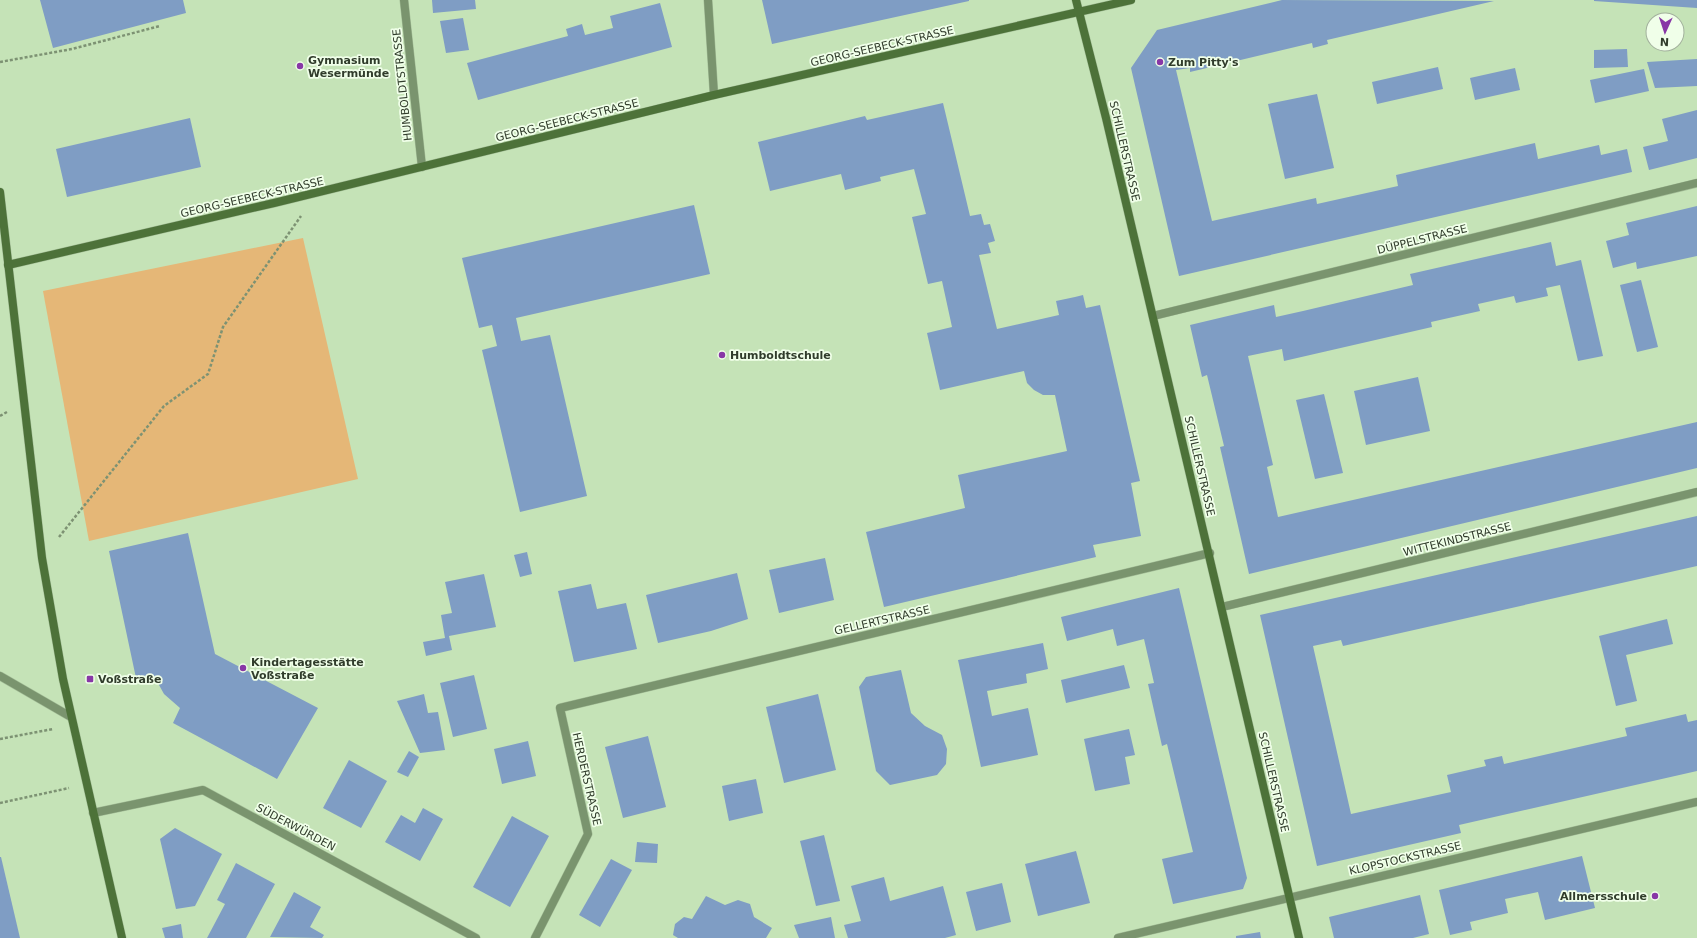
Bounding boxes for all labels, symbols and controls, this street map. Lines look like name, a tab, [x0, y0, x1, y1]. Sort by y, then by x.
north arrow	[1645, 12, 1685, 52]
street label: GEORG-SEEBECK-STRASSE	[809, 24, 955, 69]
street label: HUMBOLDTSTRASSE	[390, 28, 415, 142]
text: N	[1660, 35, 1669, 48]
place label: Gymnasium Wesermünde	[308, 54, 389, 80]
place label: Zum Pitty's	[1168, 56, 1239, 69]
marker: Zum Pitty's	[1155, 57, 1165, 67]
marker: Gymnasium Wesermünde	[295, 61, 305, 71]
street label: GEORG-SEEBECK-STRASSE	[494, 96, 640, 145]
street label: SCHILLERSTRASSE	[1107, 100, 1142, 202]
street label: GEORG-SEEBECK-STRASSE	[179, 175, 325, 220]
street label: DÜPPELSTRASSE	[1376, 222, 1468, 257]
place label: Humboldtschule	[730, 349, 831, 362]
marker: Humboldtschule	[717, 350, 727, 360]
street label: SCHILLERSTRASSE	[1182, 415, 1217, 517]
street label: WITTEKINDSTRASSE	[1402, 520, 1513, 559]
street label: GELLERTSTRASSE	[833, 603, 931, 638]
place label: Kindertagesstätte Voßstraße	[251, 656, 364, 682]
marker: Kindertagesstätte Voßstraße	[238, 663, 248, 673]
place label: Voßstraße	[98, 673, 161, 686]
marker: Voßstraße	[85, 674, 95, 684]
street label: HERDERSTRASSE	[569, 731, 604, 827]
street label: SCHILLERSTRASSE	[1256, 731, 1291, 833]
street label: SÜDERWÜRDEN	[254, 801, 338, 854]
street label: KLOPSTOCKSTRASSE	[1348, 839, 1463, 878]
place label: Allmersschule	[1560, 890, 1647, 903]
marker: Allmersschule	[1650, 891, 1660, 901]

